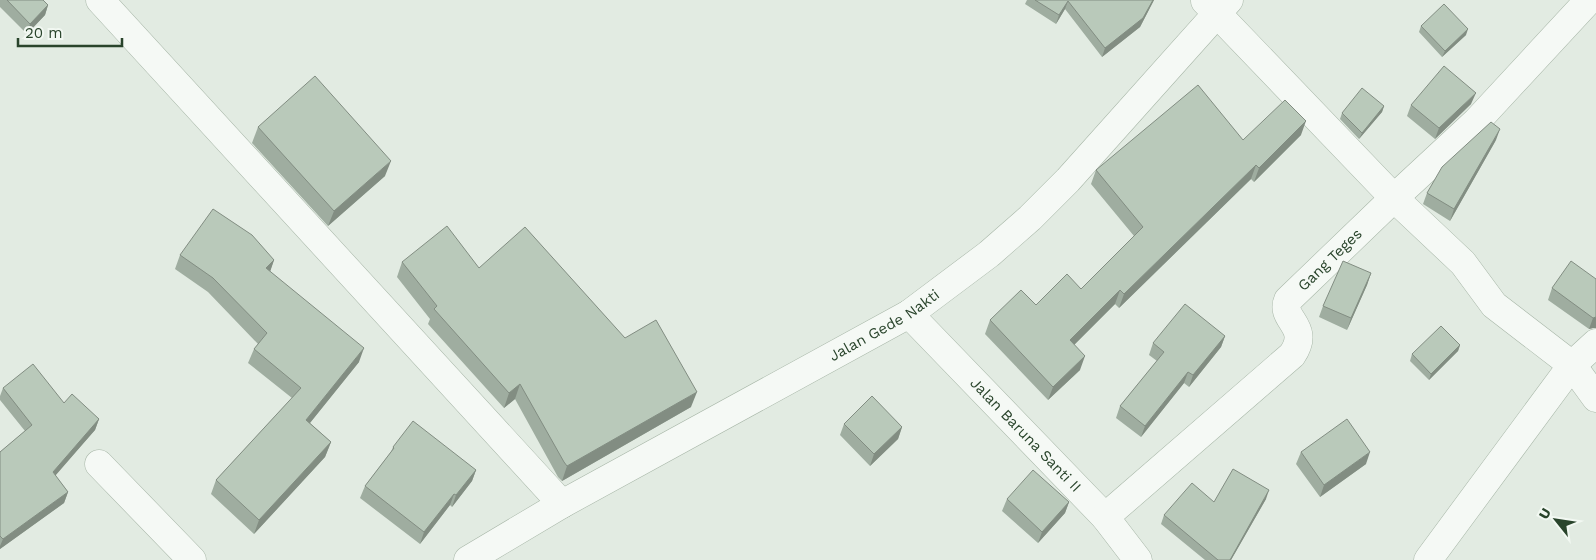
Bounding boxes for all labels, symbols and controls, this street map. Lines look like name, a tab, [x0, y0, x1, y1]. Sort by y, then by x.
scale bar	[18, 15, 121, 47]
text: 20 m	[25, 24, 63, 42]
street label: Gang Teges	[1294, 225, 1366, 295]
street label: Jalan Gede Nakti	[826, 285, 943, 365]
street label: Jalan Baruna Santi II	[966, 374, 1085, 496]
north arrow	[1531, 495, 1581, 545]
text: U	[1535, 505, 1554, 522]

